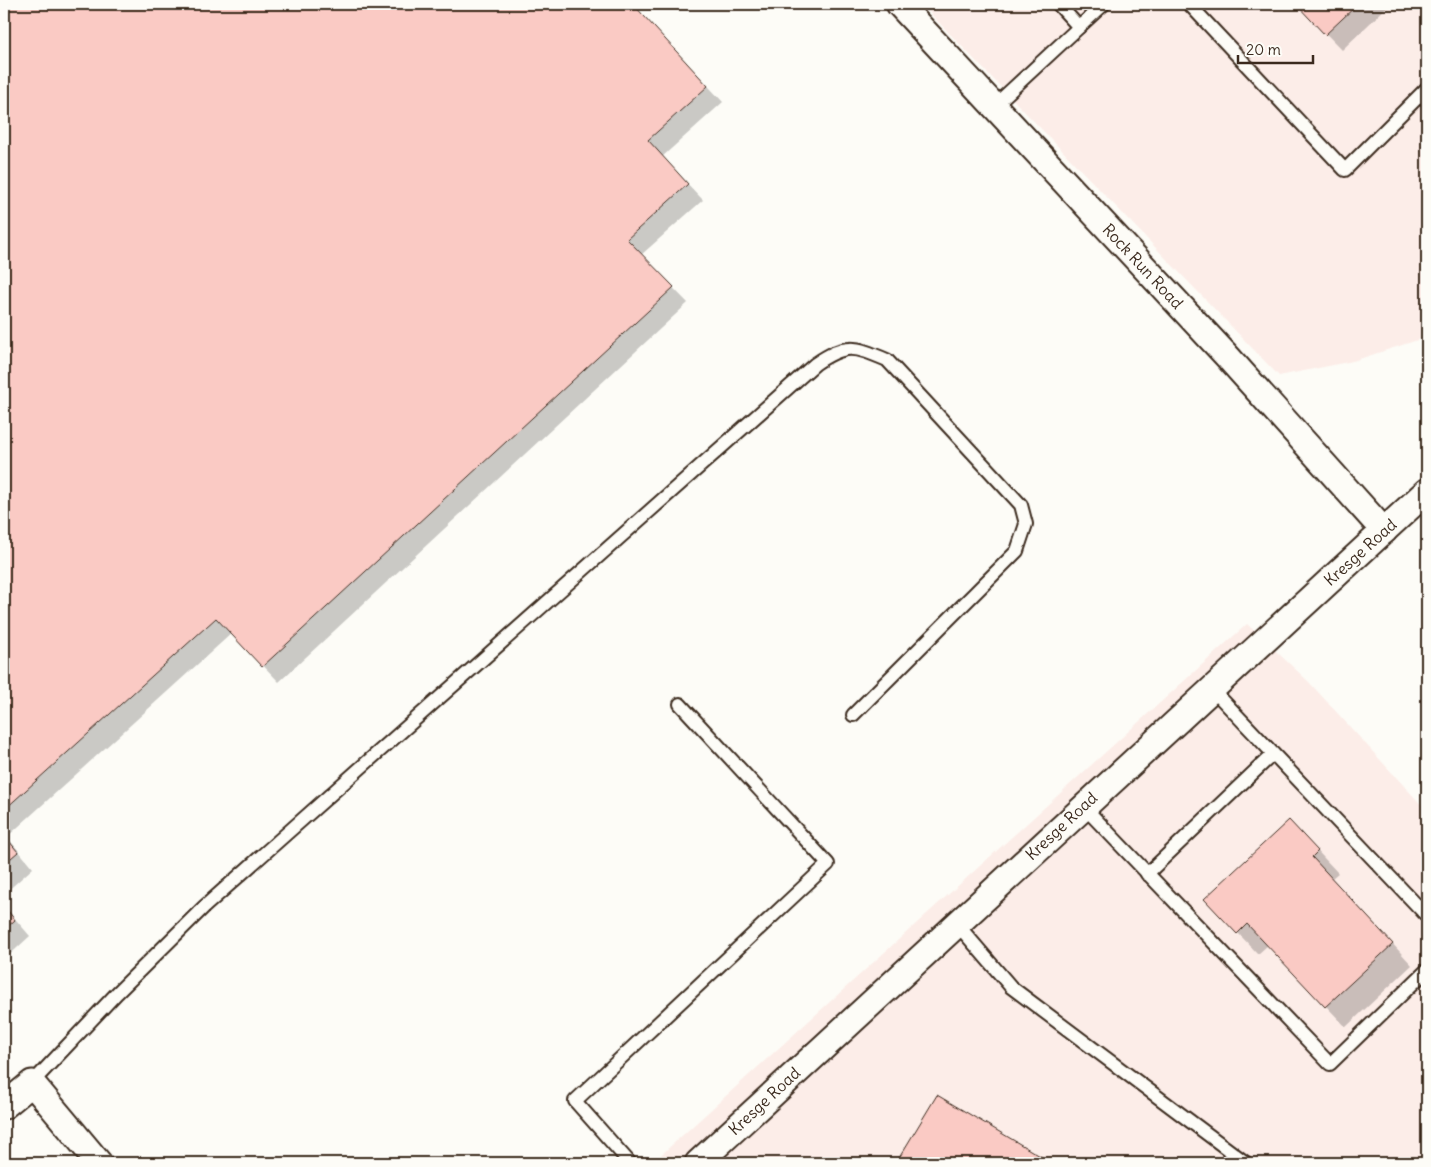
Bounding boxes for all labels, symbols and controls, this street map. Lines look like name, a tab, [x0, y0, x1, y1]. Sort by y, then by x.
scale bar	[1238, 32, 1314, 64]
text: 20 m	[1246, 40, 1281, 59]
street label: Rock Run Road	[1098, 219, 1188, 313]
street label: Kresge Road	[1320, 514, 1400, 590]
street label: Kresge Road	[1021, 788, 1101, 864]
street label: Kresge Road	[724, 1063, 804, 1139]

